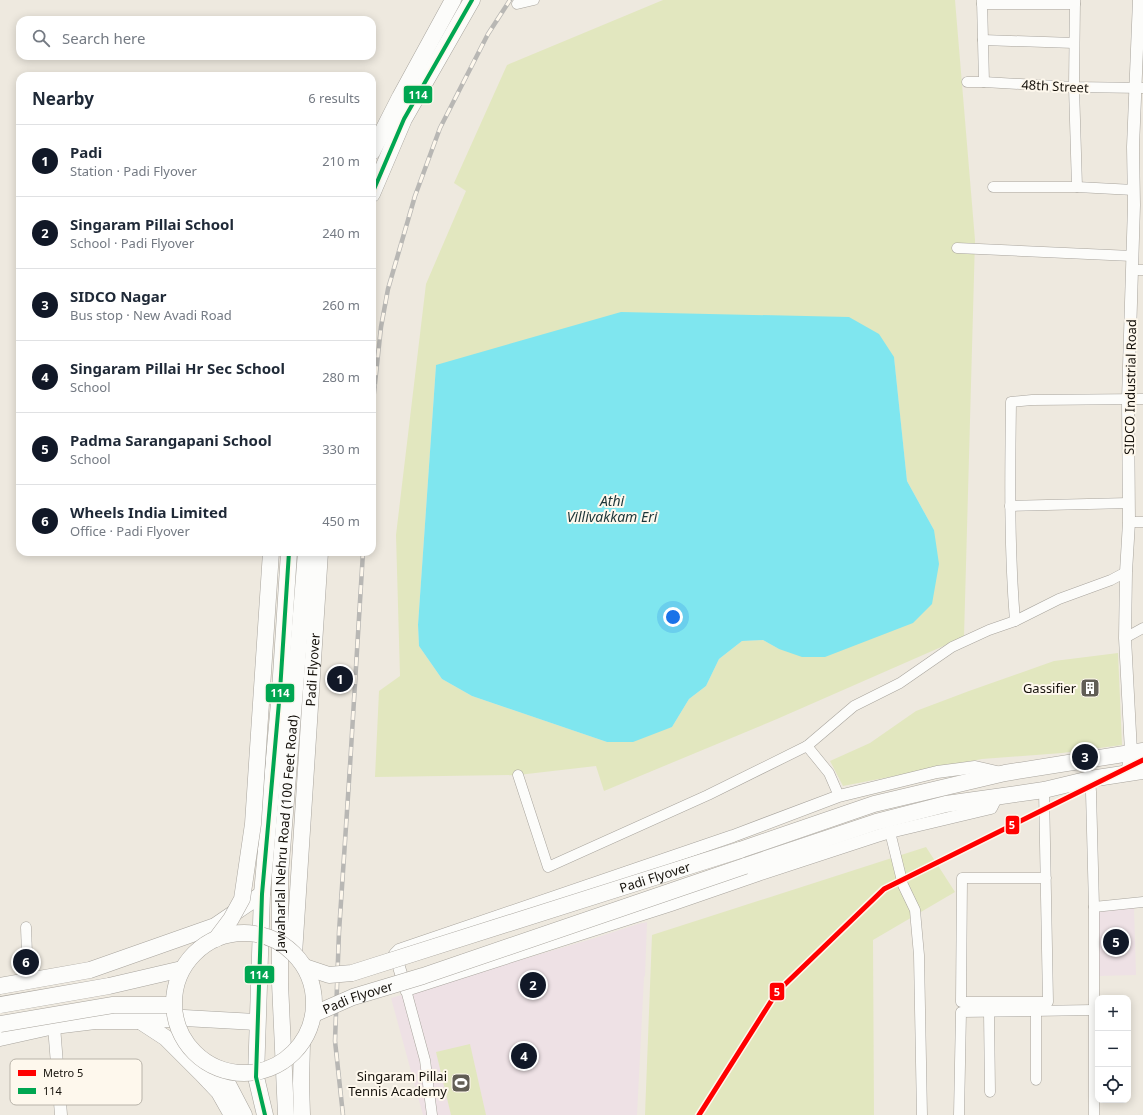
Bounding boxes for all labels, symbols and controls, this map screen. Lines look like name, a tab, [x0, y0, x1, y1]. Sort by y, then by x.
search box	[16, 16, 376, 60]
icon: search	[30, 27, 52, 49]
text: Search here	[62, 28, 145, 48]
street label: 48th Street	[1021, 75, 1089, 97]
line badge: 114	[403, 85, 433, 104]
text: Nearby	[32, 87, 94, 110]
text: 114	[409, 87, 428, 102]
text: 6 results	[308, 89, 360, 107]
text: Padi	[70, 142, 102, 162]
text: 1	[41, 152, 49, 170]
text: 210 m	[322, 152, 360, 170]
text: Station · Padi Flyover	[70, 162, 197, 180]
text: Singaram Pillai School	[70, 214, 234, 234]
text: 2	[41, 224, 49, 242]
text: 240 m	[322, 224, 360, 242]
text: School · Padi Flyover	[70, 234, 194, 252]
text: SIDCO Nagar	[70, 286, 167, 306]
text: 3	[41, 296, 49, 314]
text: 260 m	[322, 296, 360, 314]
text: Bus stop · New Avadi Road	[70, 306, 232, 324]
street label: SIDCO Industrial Road	[1120, 319, 1140, 455]
text: Singaram Pillai Hr Sec School	[70, 358, 285, 378]
text: 4	[41, 368, 49, 386]
text: 280 m	[322, 368, 360, 386]
text: School	[70, 378, 111, 396]
text: Padma Sarangapani School	[70, 430, 272, 450]
text: 5	[41, 440, 49, 458]
text: 330 m	[322, 440, 360, 458]
text: School	[70, 450, 111, 468]
water label: Athi Villivakkam Eri	[567, 491, 658, 526]
text: Wheels India Limited	[70, 502, 227, 522]
text: 6	[41, 512, 49, 530]
text: 450 m	[322, 512, 360, 530]
text: Office · Padi Flyover	[70, 522, 190, 540]
your location	[663, 607, 683, 627]
street label: Padi Flyover	[301, 632, 324, 707]
pin: 1	[327, 664, 353, 694]
building icon: Gassifier	[1079, 677, 1101, 699]
place label: Gassifier	[1023, 679, 1077, 697]
line badge: 114	[265, 683, 295, 703]
text: 114	[271, 685, 290, 700]
street label: Jawaharlal Nehru Road (100 Feet Road)	[271, 714, 302, 954]
pin: 3	[1072, 742, 1098, 772]
line badge: 5	[1005, 815, 1020, 835]
text: 5	[1009, 817, 1015, 832]
street label: Padi Flyover	[617, 857, 693, 897]
pin: 5	[1103, 927, 1129, 957]
pin: 6	[13, 947, 39, 977]
line badge: 114	[244, 965, 275, 984]
text: 114	[250, 967, 269, 982]
pin: 2	[520, 970, 546, 1000]
street label: Padi Flyover	[320, 976, 396, 1018]
line badge: 5	[769, 982, 785, 1001]
text: 5	[774, 984, 780, 999]
map controls	[1095, 995, 1131, 1103]
button: +	[1095, 995, 1131, 1031]
button: −	[1095, 1031, 1131, 1067]
pin: 4	[511, 1041, 537, 1071]
legend	[10, 1059, 142, 1105]
text: Metro 5	[43, 1065, 83, 1080]
place label: Singaram Pillai Tennis Academy	[348, 1067, 447, 1100]
button: locate	[1095, 1067, 1131, 1103]
sports icon: Singaram Pillai Tennis Academy	[450, 1072, 472, 1094]
text: 114	[43, 1083, 63, 1098]

